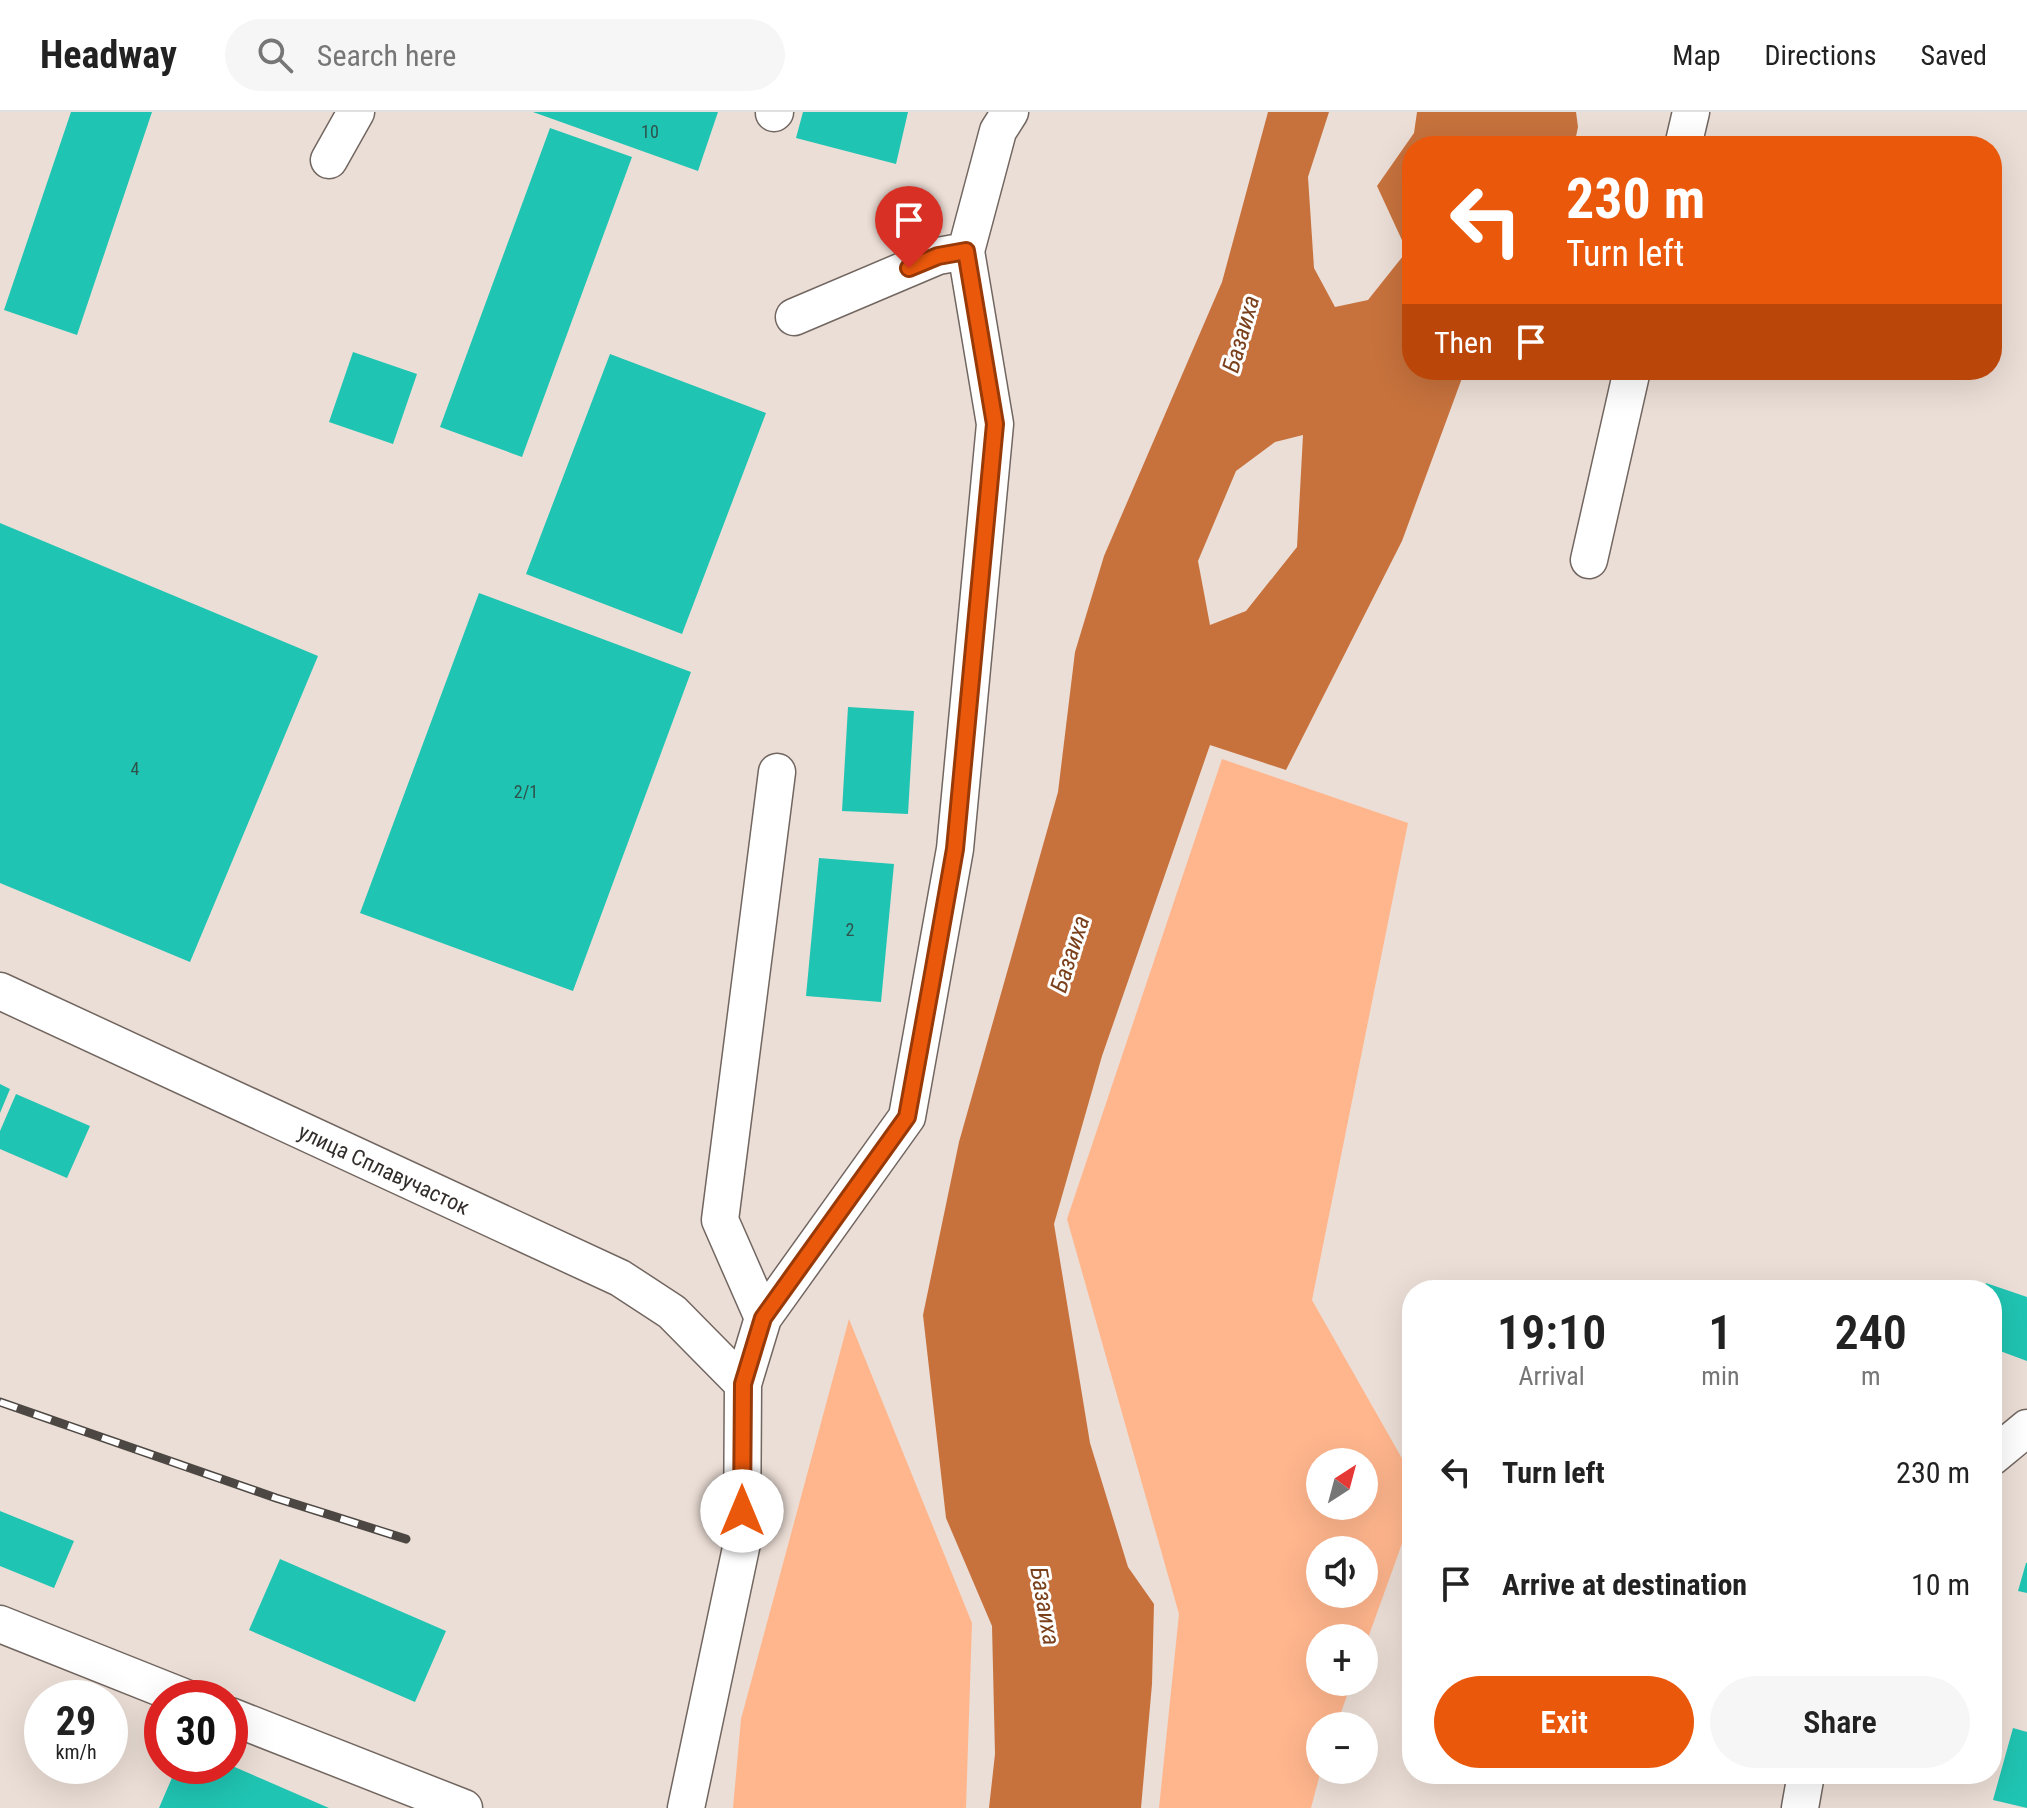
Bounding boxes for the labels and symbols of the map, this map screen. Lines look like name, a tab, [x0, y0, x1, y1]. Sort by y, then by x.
house number: 10	[641, 121, 659, 142]
pin	[875, 186, 943, 268]
water label: Базаиха	[1217, 292, 1265, 376]
house number: 4	[131, 758, 140, 779]
house number: 2/1	[514, 781, 538, 802]
water label: Базаиха	[1044, 912, 1096, 996]
house number: 2	[846, 919, 855, 940]
street label: улица Сплавучасток	[294, 1119, 474, 1220]
north arrow	[1306, 1448, 1378, 1520]
position arrow	[700, 1469, 784, 1553]
water label: Базаиха	[1024, 1565, 1066, 1647]
speed limit sign: 30	[144, 1680, 248, 1784]

